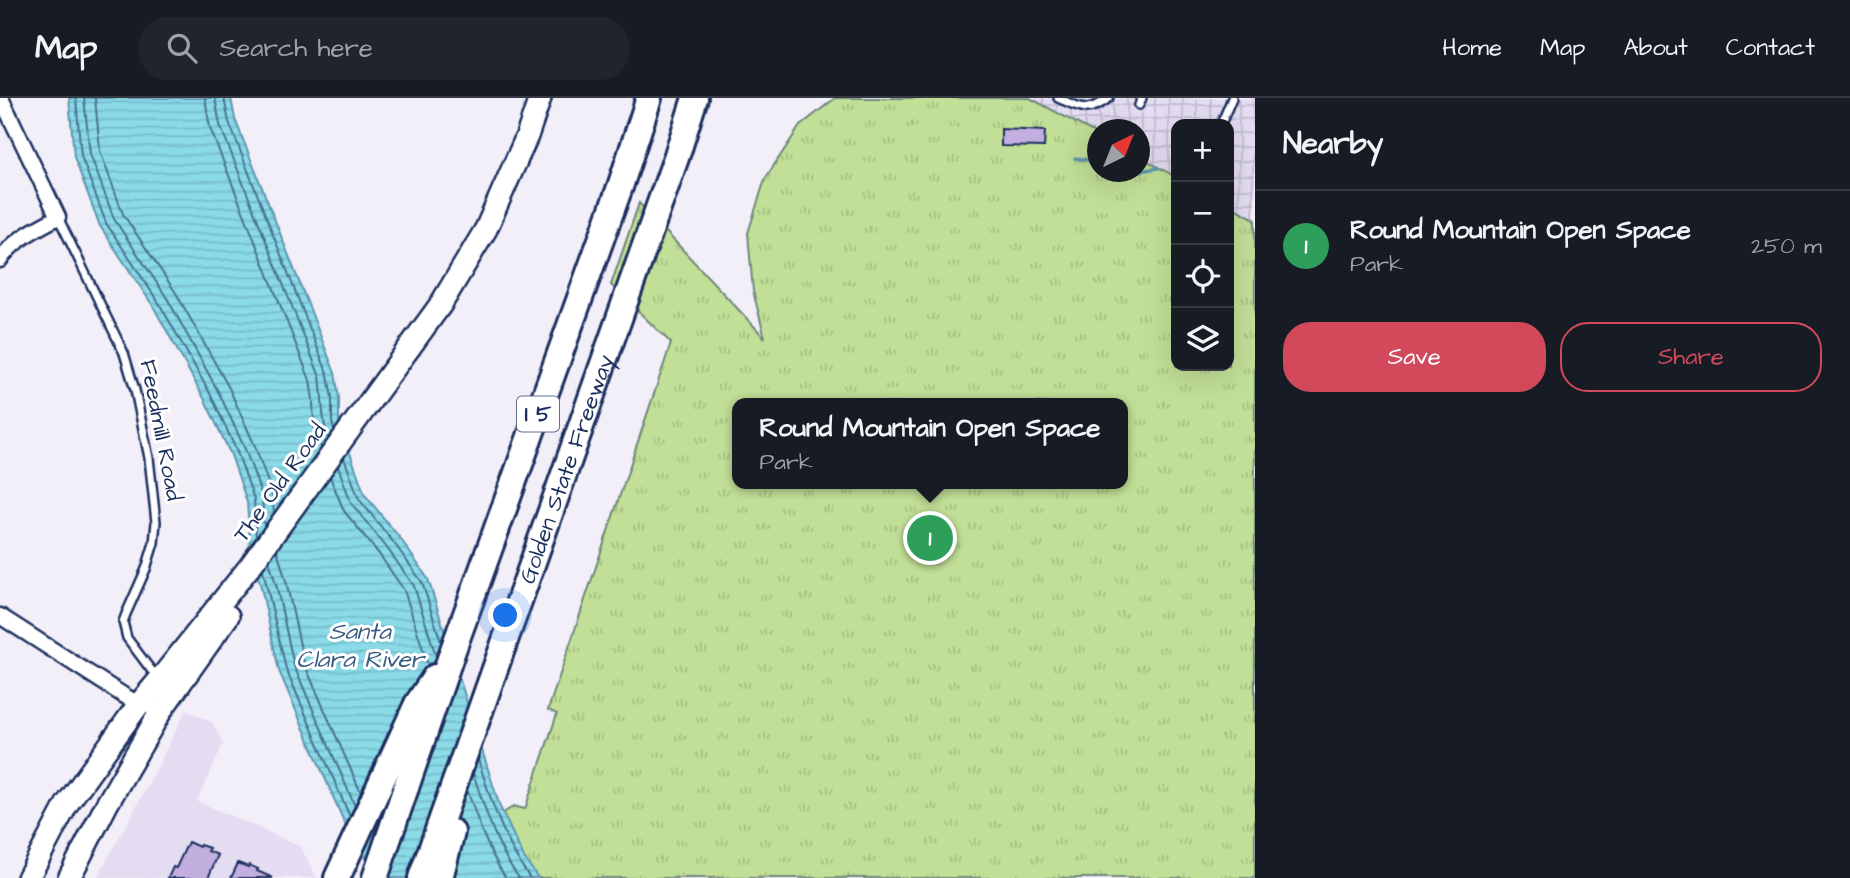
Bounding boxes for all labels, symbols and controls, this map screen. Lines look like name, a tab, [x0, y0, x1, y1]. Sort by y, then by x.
search box	[139, 17, 629, 80]
text: Map	[35, 25, 97, 71]
icon: search	[163, 29, 201, 67]
text: Search here	[219, 30, 373, 66]
text: Home	[1442, 31, 1502, 65]
text: Map	[1540, 31, 1585, 65]
text: About	[1623, 31, 1688, 65]
text: Contact	[1726, 31, 1815, 65]
north arrow	[1087, 119, 1150, 182]
map controls	[1171, 119, 1234, 371]
button: +	[1171, 119, 1234, 182]
text: Nearby	[1283, 123, 1383, 165]
button: −	[1171, 182, 1234, 245]
text: Round Mountain Open Space	[1350, 212, 1691, 248]
text: 1	[1305, 230, 1307, 262]
text: 250 m	[1751, 230, 1822, 262]
button: locate	[1171, 245, 1234, 308]
text: Park	[1350, 248, 1403, 280]
button: layers	[1171, 308, 1234, 371]
button: Save	[1283, 322, 1546, 392]
button: Share	[1560, 322, 1822, 392]
street label: Golden State Freeway	[512, 350, 623, 588]
street label: Feedmill Road	[132, 357, 190, 504]
road number: I 5	[517, 396, 559, 432]
popup	[732, 398, 1128, 489]
text: Round Mountain Open Space	[760, 410, 1100, 446]
street label: The Old Road	[226, 416, 334, 549]
text: Park	[760, 446, 813, 478]
pin: 1	[907, 512, 953, 564]
your location	[488, 598, 522, 632]
water label: Santa Clara River	[296, 615, 426, 677]

